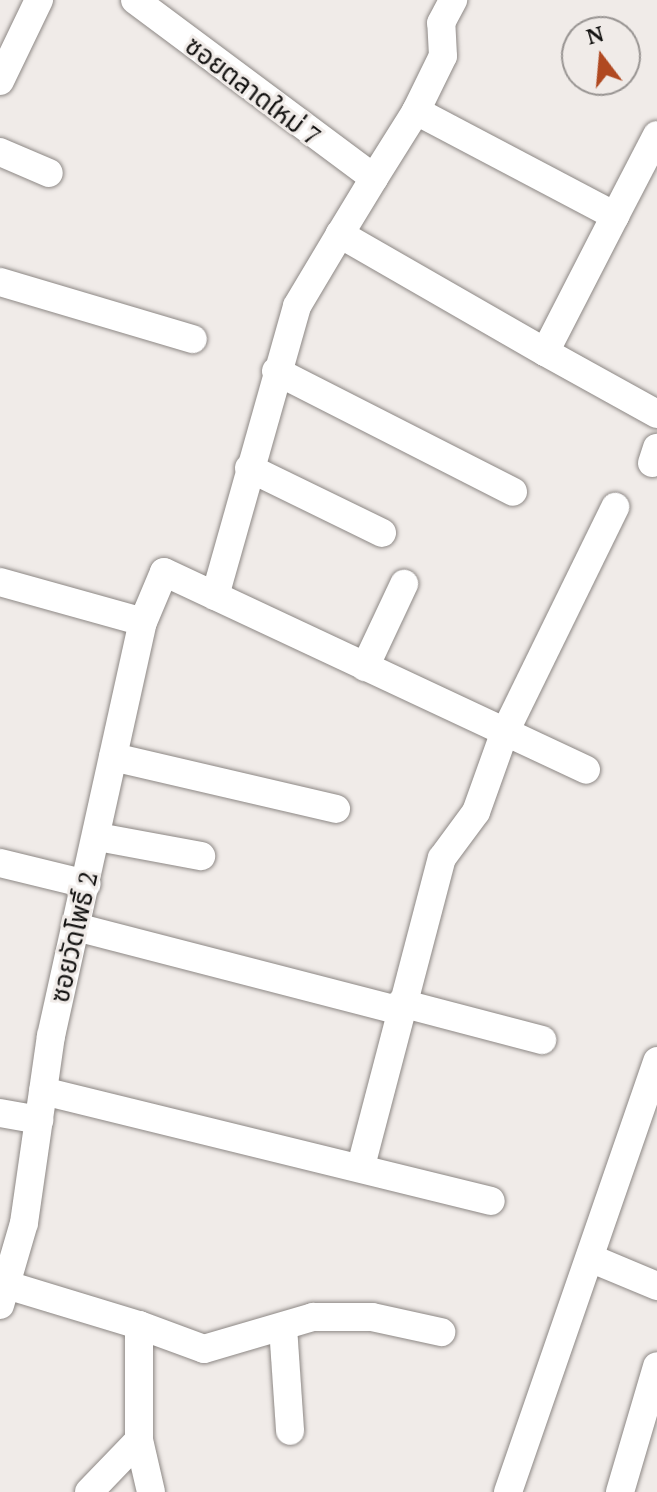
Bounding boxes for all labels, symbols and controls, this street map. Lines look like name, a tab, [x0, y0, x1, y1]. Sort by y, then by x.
north arrow	[561, 16, 641, 96]
text: N	[583, 18, 607, 51]
street label: ซอยตลาดใหม่ 7	[179, 30, 327, 152]
street label: ซอยวัดโพธิ์ 2	[44, 868, 104, 1006]

